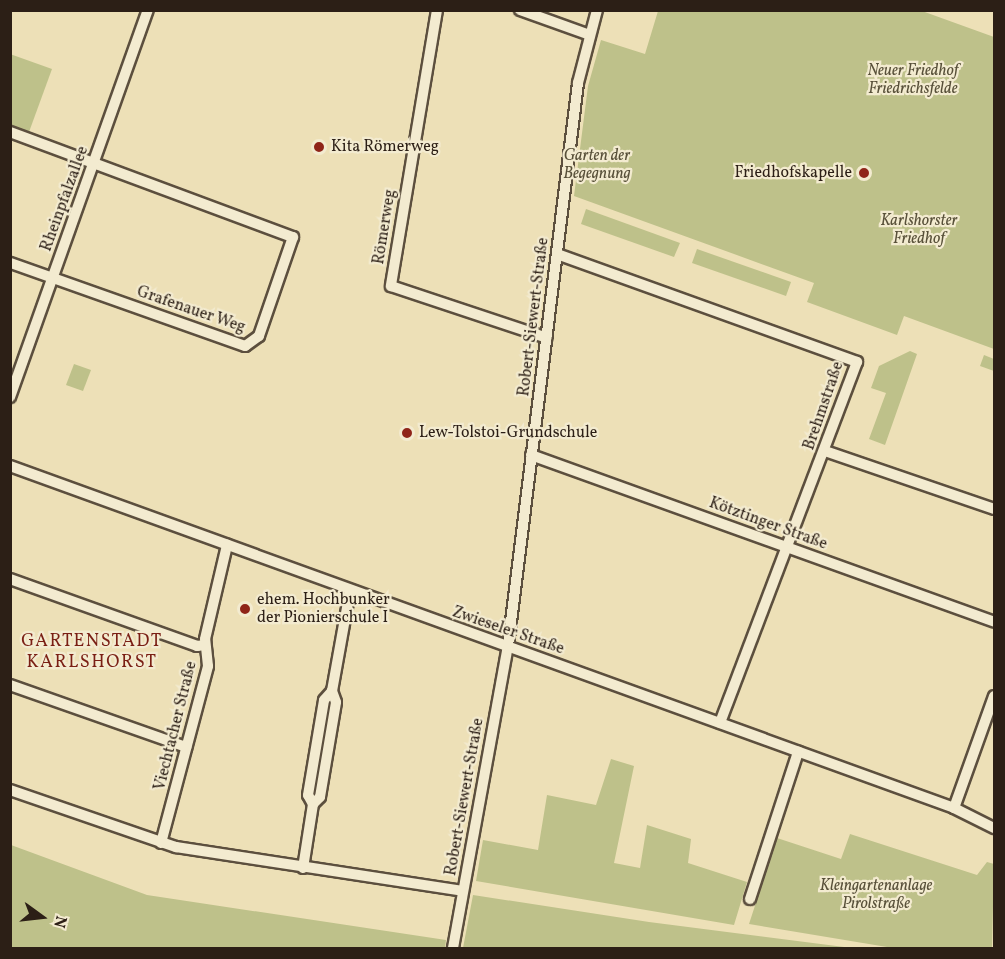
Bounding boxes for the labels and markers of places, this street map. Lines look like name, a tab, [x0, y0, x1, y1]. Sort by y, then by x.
place label: Kita Römerweg	[331, 137, 439, 157]
marker: Kita Römerweg	[312, 140, 326, 154]
place label: Friedhofskapelle	[734, 163, 852, 183]
marker: Friedhofskapelle	[857, 166, 871, 180]
place label: Lew-Tolstoi-Grundschule	[419, 423, 597, 443]
marker: Lew-Tolstoi-Grundschule	[400, 426, 414, 440]
place label: ehem. Hochbunker der Pionierschule I	[257, 590, 390, 628]
marker: ehem. Hochbunker der Pionierschule I	[238, 602, 252, 616]

